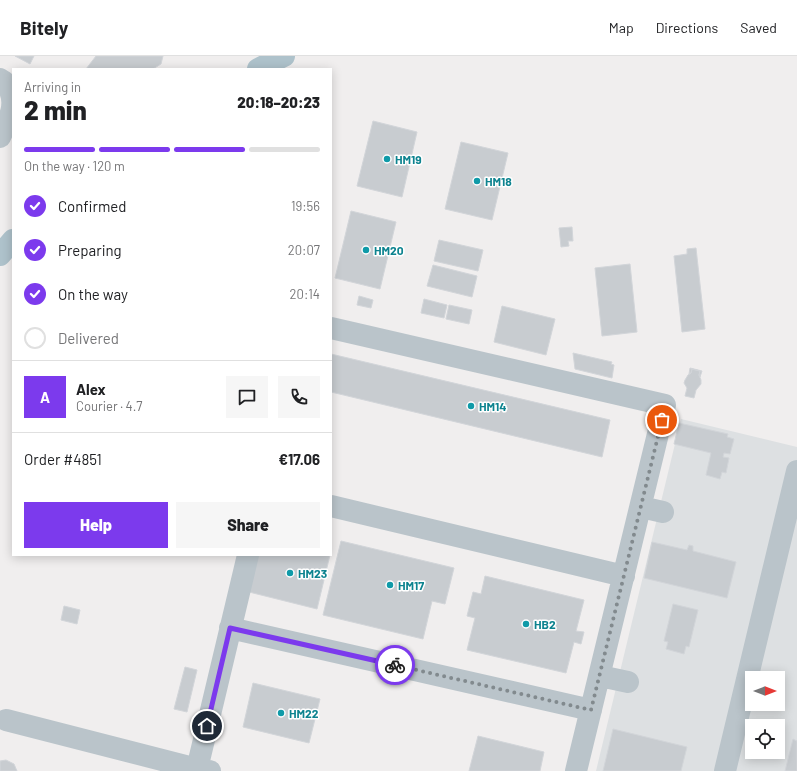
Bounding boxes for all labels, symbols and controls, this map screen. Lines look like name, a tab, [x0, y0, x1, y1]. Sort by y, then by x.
text: Bitely	[20, 16, 68, 39]
text: Map	[609, 19, 634, 36]
text: Directions	[656, 19, 718, 36]
text: Saved	[740, 19, 777, 36]
text: Arriving in	[24, 79, 81, 95]
text: 20:18–20:23	[237, 93, 320, 111]
text: 2 min	[24, 94, 87, 125]
place label: HM19	[395, 152, 422, 166]
marker: HM19	[382, 154, 392, 164]
text: On the way · 120 m	[24, 158, 125, 174]
place label: HM18	[485, 174, 512, 188]
marker: HM18	[472, 176, 482, 186]
icon: check	[24, 195, 46, 217]
text: Confirmed	[58, 197, 126, 215]
text: 19:56	[291, 198, 320, 214]
icon: check	[24, 239, 46, 261]
text: Preparing	[58, 241, 122, 259]
text: 20:07	[288, 242, 320, 258]
place label: HM20	[374, 243, 404, 257]
marker: HM20	[361, 245, 371, 255]
icon: check	[24, 283, 46, 305]
text: On the way	[58, 285, 128, 303]
text: 20:14	[290, 286, 320, 302]
text: Delivered	[58, 329, 119, 347]
button: chat	[226, 376, 268, 418]
button: phone	[278, 376, 320, 418]
text: Alex	[76, 380, 106, 398]
text: A	[40, 388, 50, 406]
text: Courier · 4.7	[76, 398, 143, 414]
place label: HM14	[479, 399, 507, 413]
marker: HM14	[466, 401, 476, 411]
pin	[645, 403, 679, 437]
icon: bag	[651, 409, 673, 431]
text: Order #4851	[24, 450, 102, 468]
text: €17.06	[278, 450, 320, 468]
button: Help	[24, 502, 168, 548]
button: Share	[176, 502, 320, 548]
place label: HM23	[298, 566, 327, 580]
marker: HM23	[285, 568, 295, 578]
place label: HM17	[398, 578, 424, 592]
marker: HM17	[385, 580, 395, 590]
place label: HB2	[534, 617, 556, 631]
marker: HB2	[521, 619, 531, 629]
courier	[375, 645, 415, 685]
icon: bike	[384, 654, 406, 676]
north arrow	[745, 671, 785, 711]
map controls	[745, 671, 785, 759]
place label: HM22	[289, 706, 319, 720]
marker: HM22	[276, 708, 286, 718]
pin	[190, 709, 224, 743]
icon: home	[196, 715, 218, 737]
button: locate	[745, 719, 785, 759]

